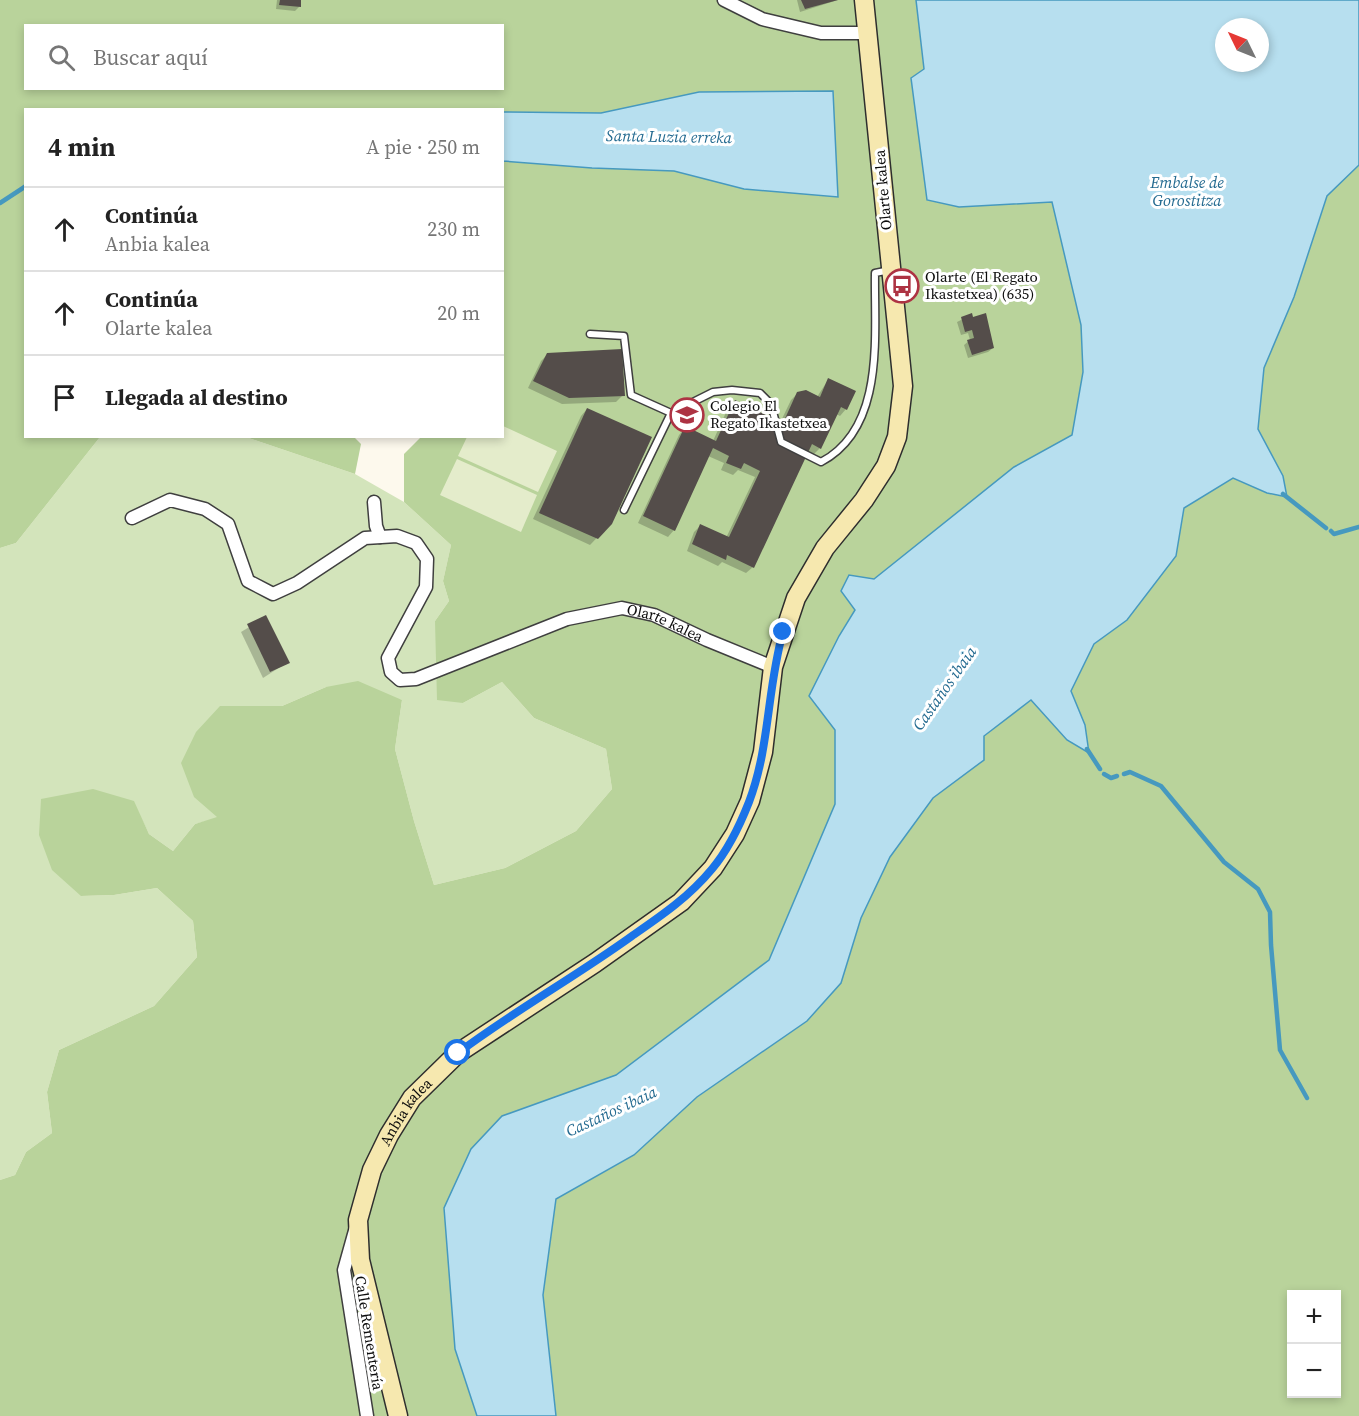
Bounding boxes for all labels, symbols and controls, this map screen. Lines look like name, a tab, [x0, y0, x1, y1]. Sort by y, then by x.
north arrow	[1215, 18, 1269, 72]
search box	[24, 24, 504, 90]
icon: search	[45, 41, 78, 74]
text: Buscar aquí	[93, 42, 208, 72]
water label: Santa Luzia erreka	[606, 124, 733, 148]
text: 4 min	[48, 129, 115, 165]
text: A pie · 250 m	[366, 133, 480, 161]
street label: Olarte kalea	[868, 149, 896, 231]
water label: Embalse de Gorostitza	[1149, 171, 1224, 211]
text: Continúa	[105, 200, 198, 230]
icon: ahead	[48, 213, 81, 246]
text: 230 m	[427, 215, 480, 243]
text: Anbia kalea	[105, 230, 210, 258]
place label: Olarte (El Regato Ikastetxea) (635)	[925, 266, 1038, 304]
bus stop icon: Olarte (El Regato Ikastetxea) (635)	[884, 268, 920, 304]
text: Continúa	[105, 284, 198, 314]
icon: ahead	[48, 297, 81, 330]
text: 20 m	[437, 299, 480, 327]
text: Olarte kalea	[105, 314, 212, 342]
icon: arrive	[48, 381, 81, 414]
text: Llegada al destino	[105, 382, 288, 412]
place label: Colegio El Regato Ikastetxea	[710, 395, 827, 433]
school or university icon: Colegio El Regato Ikastetxea	[669, 397, 705, 433]
street label: Olarte kalea	[625, 598, 707, 647]
route end	[769, 618, 795, 644]
water label: Castaños ibaia	[907, 641, 981, 734]
route start	[444, 1039, 470, 1065]
street label: Anbia kalea	[374, 1073, 437, 1149]
water label: Castaños ibaia	[562, 1080, 661, 1142]
street label: Calle Rementería	[350, 1274, 389, 1392]
map controls	[1287, 1290, 1341, 1398]
button: +	[1287, 1290, 1341, 1344]
button: −	[1287, 1344, 1341, 1398]

